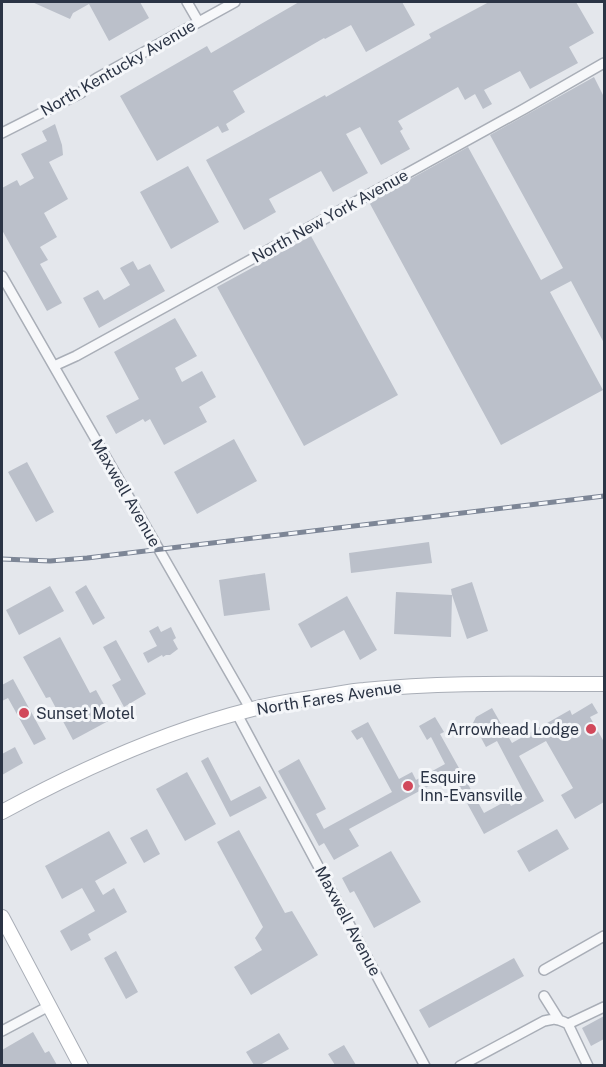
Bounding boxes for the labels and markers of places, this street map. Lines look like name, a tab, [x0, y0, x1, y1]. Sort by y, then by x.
place label: Sunset Motel	[36, 704, 135, 723]
marker: Sunset Motel	[17, 706, 31, 720]
place label: Arrowhead Lodge	[447, 720, 579, 739]
marker: Arrowhead Lodge	[584, 722, 598, 736]
place label: Esquire Inn-Evansville	[420, 768, 523, 805]
marker: Esquire Inn-Evansville	[401, 779, 415, 793]

